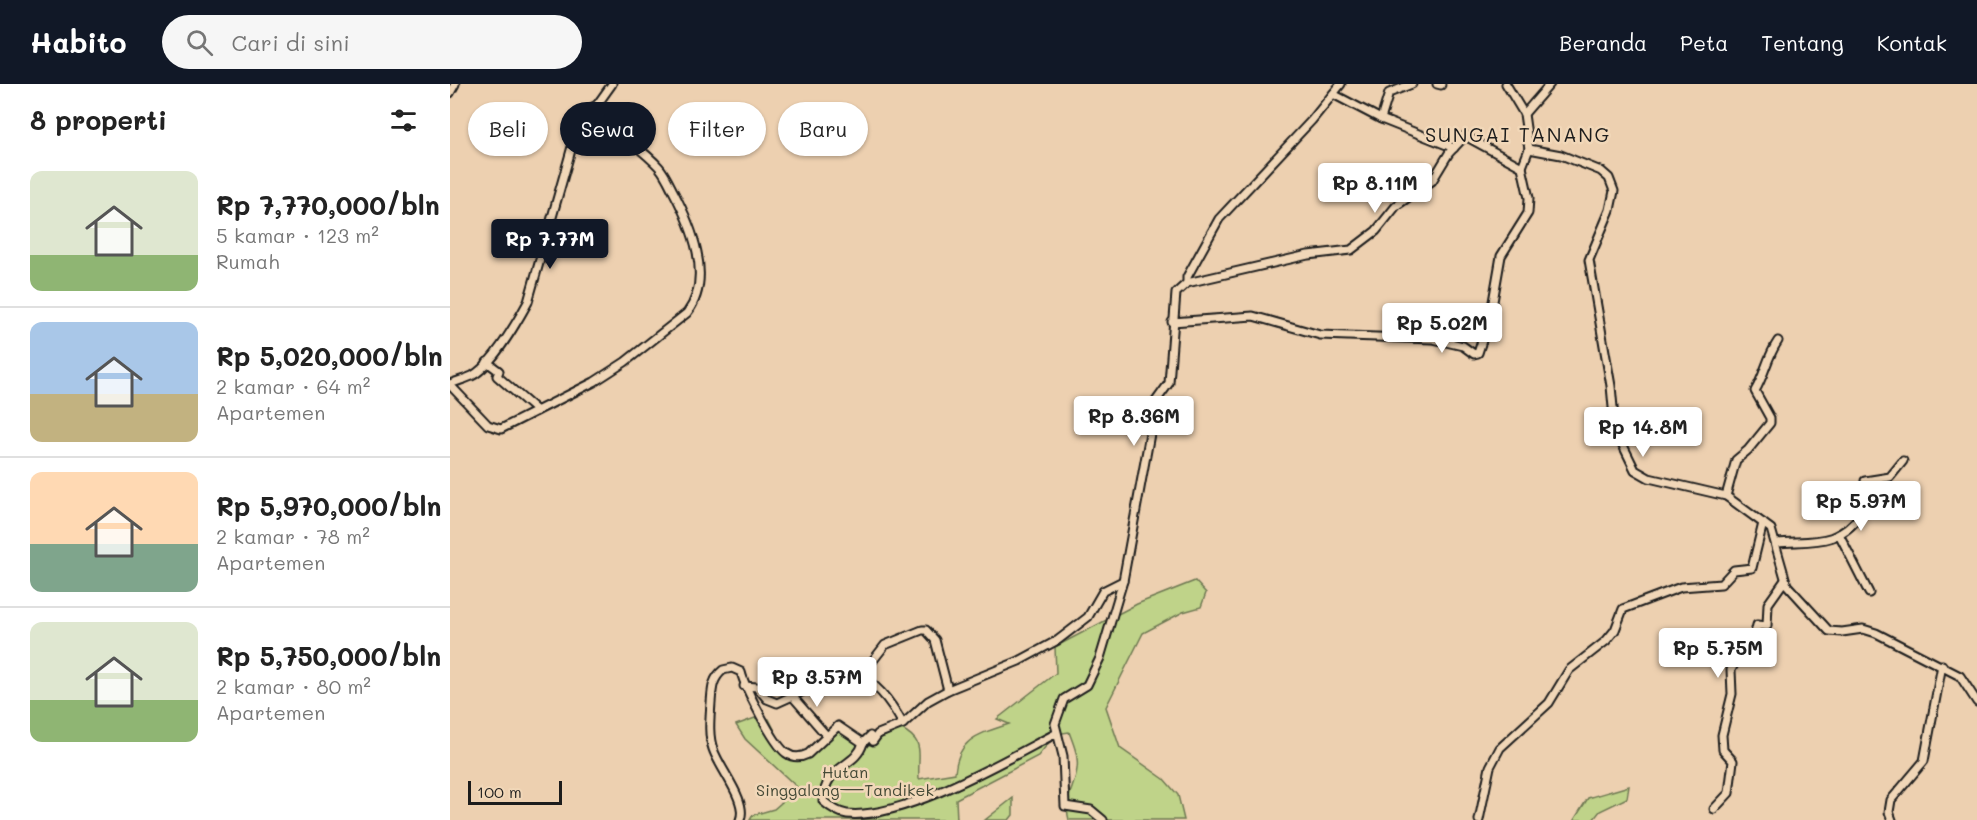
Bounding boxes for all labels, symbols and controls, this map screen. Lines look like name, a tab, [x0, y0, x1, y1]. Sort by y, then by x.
search box	[162, 15, 582, 69]
text: Habito	[30, 24, 126, 60]
icon: search	[183, 26, 216, 59]
text: Cari di sini	[231, 28, 350, 57]
text: Beranda	[1559, 29, 1647, 56]
text: Peta	[1680, 29, 1728, 56]
text: Tentang	[1761, 29, 1844, 56]
text: Kontak	[1877, 29, 1947, 56]
chip: Beli	[468, 102, 548, 156]
chip: Sewa	[560, 102, 656, 156]
chip: Filter	[668, 102, 766, 156]
chip: Baru	[778, 102, 868, 156]
text: 8 properti	[30, 103, 167, 137]
icon: filters	[387, 104, 420, 137]
district label: SUNGAI TANANG	[1425, 121, 1611, 147]
pin: Rp 8.11M	[1313, 163, 1437, 214]
text: Rp 8.11M	[1332, 169, 1418, 195]
text: Rp 7,770,000/bln	[216, 188, 440, 222]
icon: home	[78, 195, 150, 267]
pin: Rp 7.77M	[488, 219, 612, 270]
text: 5 kamar · 123 m²	[216, 222, 379, 248]
text: Rp 7.77M	[505, 225, 595, 251]
text: Rumah	[216, 248, 279, 274]
pin: Rp 5.02M	[1380, 303, 1504, 354]
text: Rp 5.02M	[1396, 309, 1488, 335]
text: Rp 5,020,000/bln	[216, 339, 443, 373]
icon: home	[78, 346, 150, 418]
text: 2 kamar · 64 m²	[216, 373, 370, 399]
pin: Rp 8.36M	[1072, 396, 1196, 447]
text: Apartemen	[216, 399, 325, 425]
text: Rp 8.36M	[1088, 402, 1180, 428]
pin: Rp 14.8M	[1581, 407, 1705, 458]
text: Rp 14.8M	[1598, 413, 1688, 439]
pin: Rp 5.97M	[1799, 481, 1923, 532]
text: Rp 5.97M	[1816, 487, 1906, 513]
text: Rp 5,970,000/bln	[216, 489, 442, 523]
icon: home	[78, 496, 150, 568]
text: 2 kamar · 78 m²	[216, 523, 370, 549]
text: Apartemen	[216, 549, 325, 575]
pin: Rp 5.75M	[1656, 628, 1780, 679]
text: Rp 5.75M	[1673, 634, 1763, 660]
text: Rp 5,750,000/bln	[216, 639, 441, 673]
icon: home	[78, 646, 150, 718]
pin: Rp 3.57M	[755, 657, 879, 708]
text: Rp 3.57M	[772, 663, 862, 689]
text: 2 kamar · 80 m²	[216, 673, 371, 699]
text: Apartemen	[216, 699, 325, 725]
park label: Hutan Singgalang—Tandikek	[756, 761, 934, 800]
scale bar	[468, 778, 562, 806]
text: 100 m	[477, 781, 522, 802]

